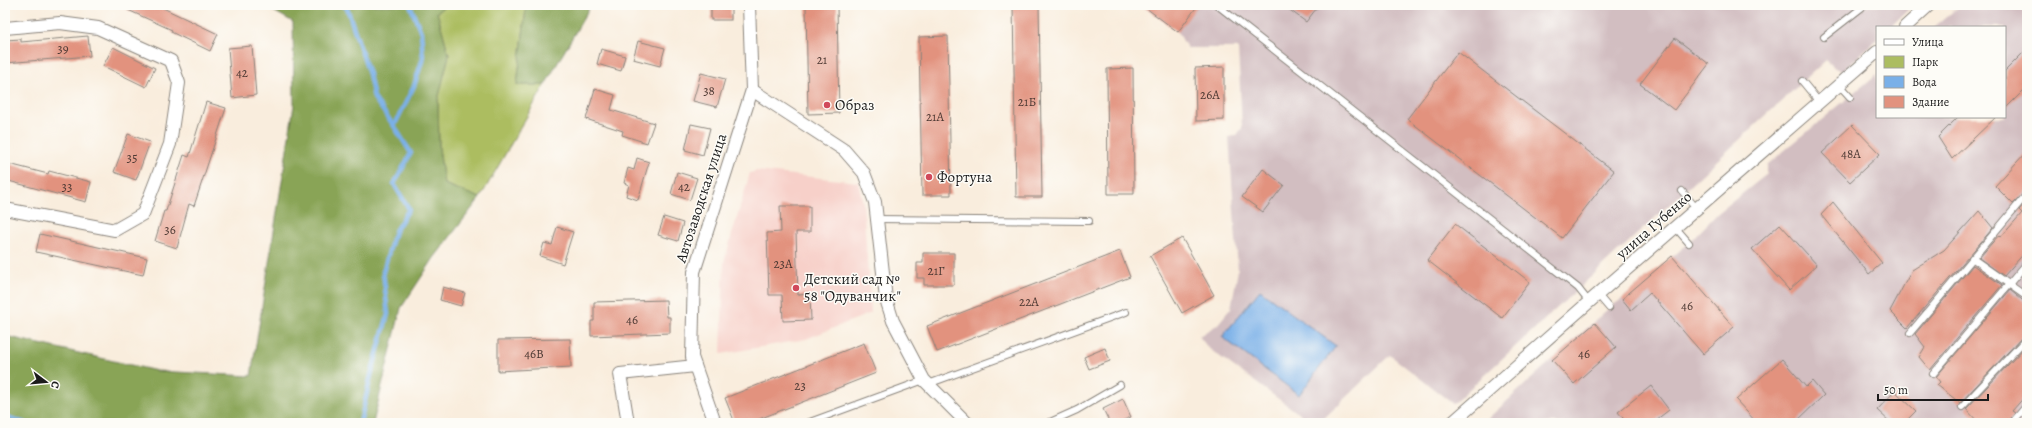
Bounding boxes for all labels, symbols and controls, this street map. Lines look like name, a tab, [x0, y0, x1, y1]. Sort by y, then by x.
legend	[1876, 26, 2006, 118]
text: Улица	[1912, 34, 1944, 50]
house number: 39	[57, 40, 69, 57]
house number: 21	[817, 51, 828, 68]
text: Парк	[1912, 54, 1938, 70]
house number: 42	[236, 64, 248, 81]
text: Вода	[1912, 74, 1937, 90]
house number: 38	[703, 82, 715, 99]
house number: 26А	[1200, 86, 1220, 103]
house number: 21Б	[1018, 93, 1036, 110]
text: Здание	[1912, 94, 1949, 110]
place label: Образ	[835, 95, 875, 115]
marker: Образ	[822, 100, 832, 110]
house number: 21А	[926, 108, 945, 125]
street label: Автозаводская улица	[670, 131, 731, 266]
house number: 48А	[1841, 145, 1861, 162]
house number: 35	[127, 149, 138, 166]
place label: Фортуна	[937, 167, 992, 187]
marker: Фортуна	[924, 172, 934, 182]
house number: 33	[62, 178, 72, 195]
house number: 42	[678, 178, 690, 195]
street label: улица Губенко	[1611, 187, 1696, 264]
house number: 36	[164, 221, 176, 238]
house number: 23А	[773, 255, 793, 272]
house number: 21Г	[927, 262, 945, 279]
place label: Детский сад № 58 "Одуванчик"	[804, 269, 901, 306]
marker: Детский сад № 58 "Одуванчик"	[791, 283, 801, 293]
house number: 22А	[1019, 293, 1039, 310]
house number: 46	[1681, 297, 1693, 314]
house number: 46	[626, 311, 638, 328]
house number: 46В	[524, 345, 544, 362]
house number: 46	[1578, 345, 1590, 362]
north arrow	[26, 362, 66, 402]
scale bar	[1878, 376, 1988, 402]
house number: 23	[794, 377, 806, 394]
text: С	[47, 379, 63, 390]
text: 50 m	[1884, 382, 1908, 398]

